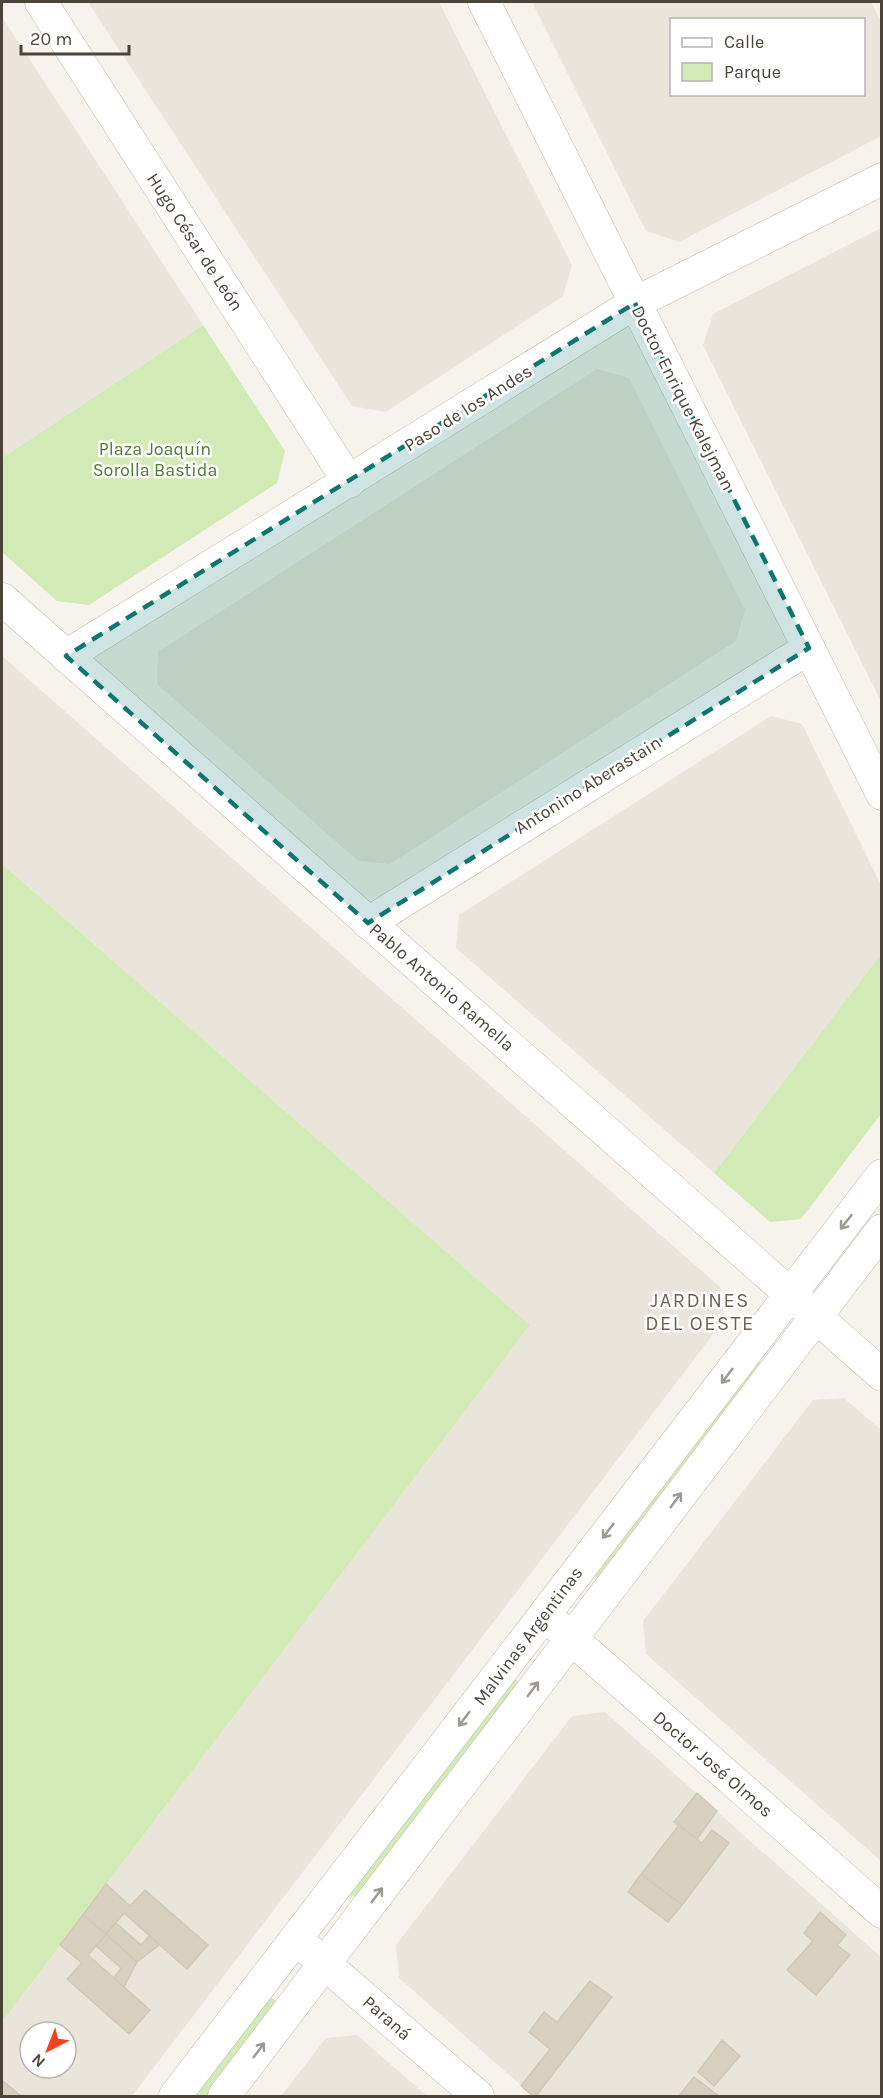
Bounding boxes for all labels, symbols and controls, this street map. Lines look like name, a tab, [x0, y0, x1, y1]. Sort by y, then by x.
scale bar	[21, 18, 129, 56]
legend	[670, 18, 865, 96]
text: 20 m	[30, 28, 72, 50]
text: Calle	[724, 31, 764, 53]
text: Parque	[724, 61, 781, 83]
street label: Hugo César de León	[142, 169, 248, 315]
street label: Doctor Enrique Kalejman	[627, 302, 739, 494]
street label: Paso de los Andes	[400, 360, 536, 456]
park label: Plaza Joaquín Sorolla Bastida	[93, 438, 217, 481]
street label: Antonino Aberastain	[511, 731, 665, 839]
street label: Pablo Antonio Ramella	[365, 918, 519, 1056]
one-way arrow	[839, 1213, 852, 1229]
district label: JARDINES DEL OESTE	[645, 1289, 755, 1335]
one-way arrow	[721, 1368, 733, 1384]
one-way arrow	[670, 1492, 683, 1508]
one-way arrow	[602, 1523, 615, 1539]
street label: Malvinas Argentinas	[469, 1562, 587, 1710]
one-way arrow	[526, 1681, 539, 1697]
street label: Doctor José Olmos	[649, 1706, 777, 1822]
one-way arrow	[458, 1711, 471, 1727]
one-way arrow	[371, 1887, 384, 1903]
street label: Paraná	[358, 1991, 416, 2045]
north arrow	[18, 2020, 78, 2080]
one-way arrow	[253, 2042, 266, 2058]
text: N	[28, 2050, 49, 2072]

